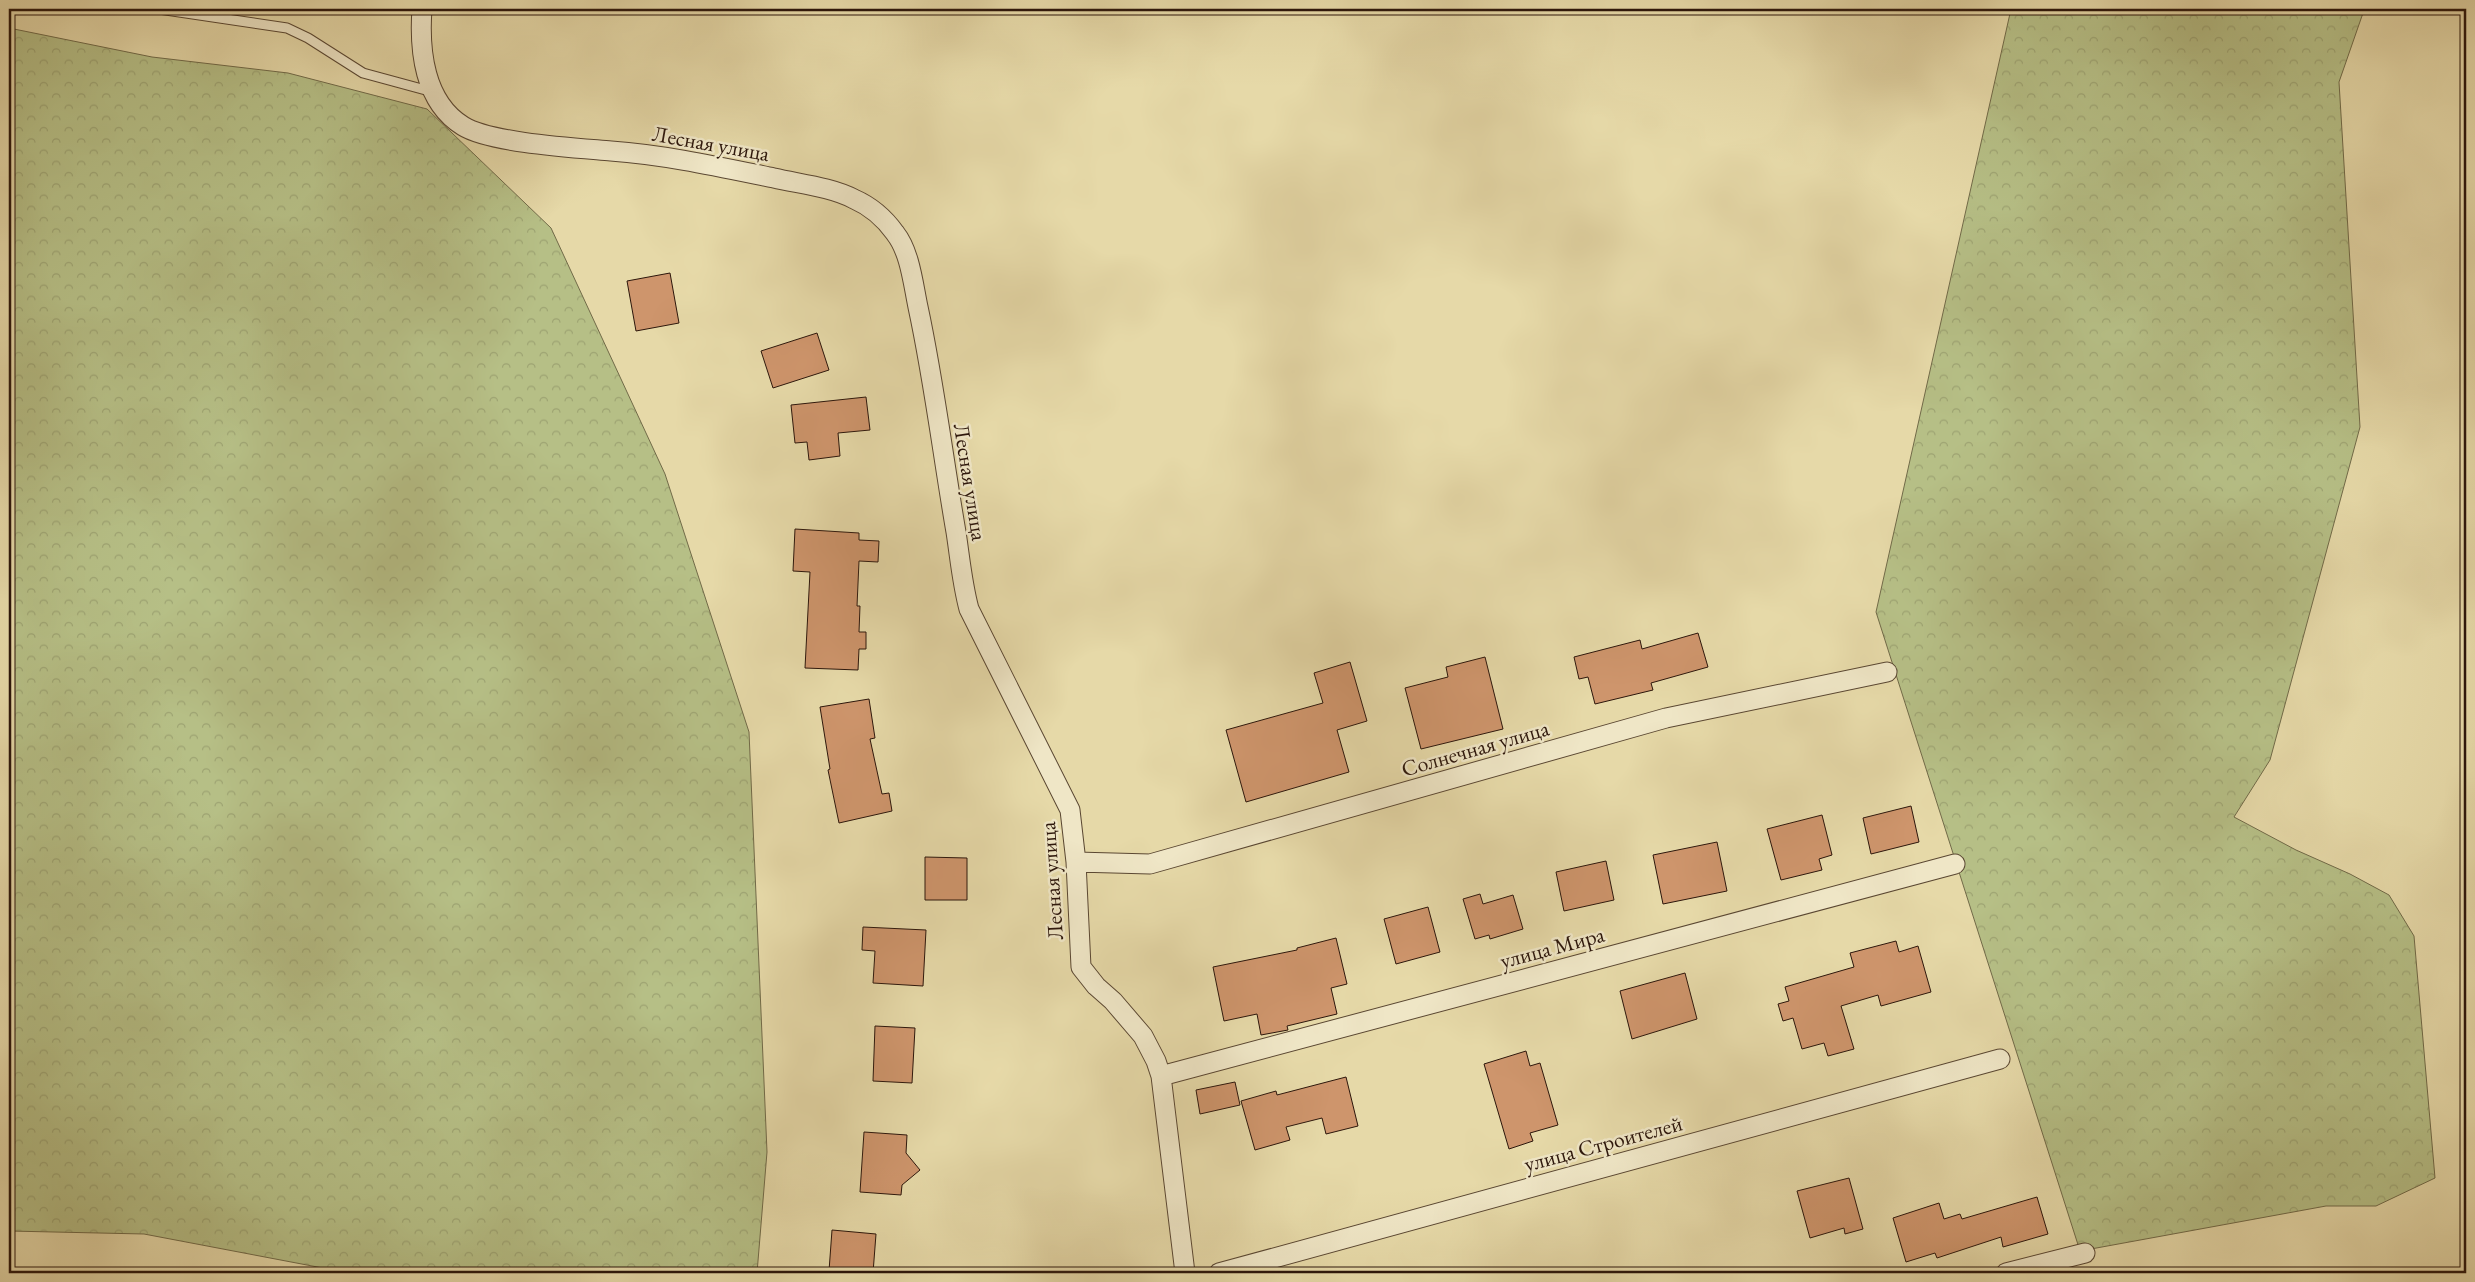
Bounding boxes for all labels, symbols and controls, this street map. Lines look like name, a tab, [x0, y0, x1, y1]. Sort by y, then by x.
street label: Лесная улица	[650, 119, 772, 168]
street label: Лесная улица	[947, 421, 994, 543]
street label: Солнечная улица	[1398, 713, 1553, 783]
street label: Лесная улица	[1033, 821, 1070, 941]
street label: улица Мира	[1497, 920, 1608, 975]
street label: улица Строителей	[1521, 1108, 1686, 1179]

